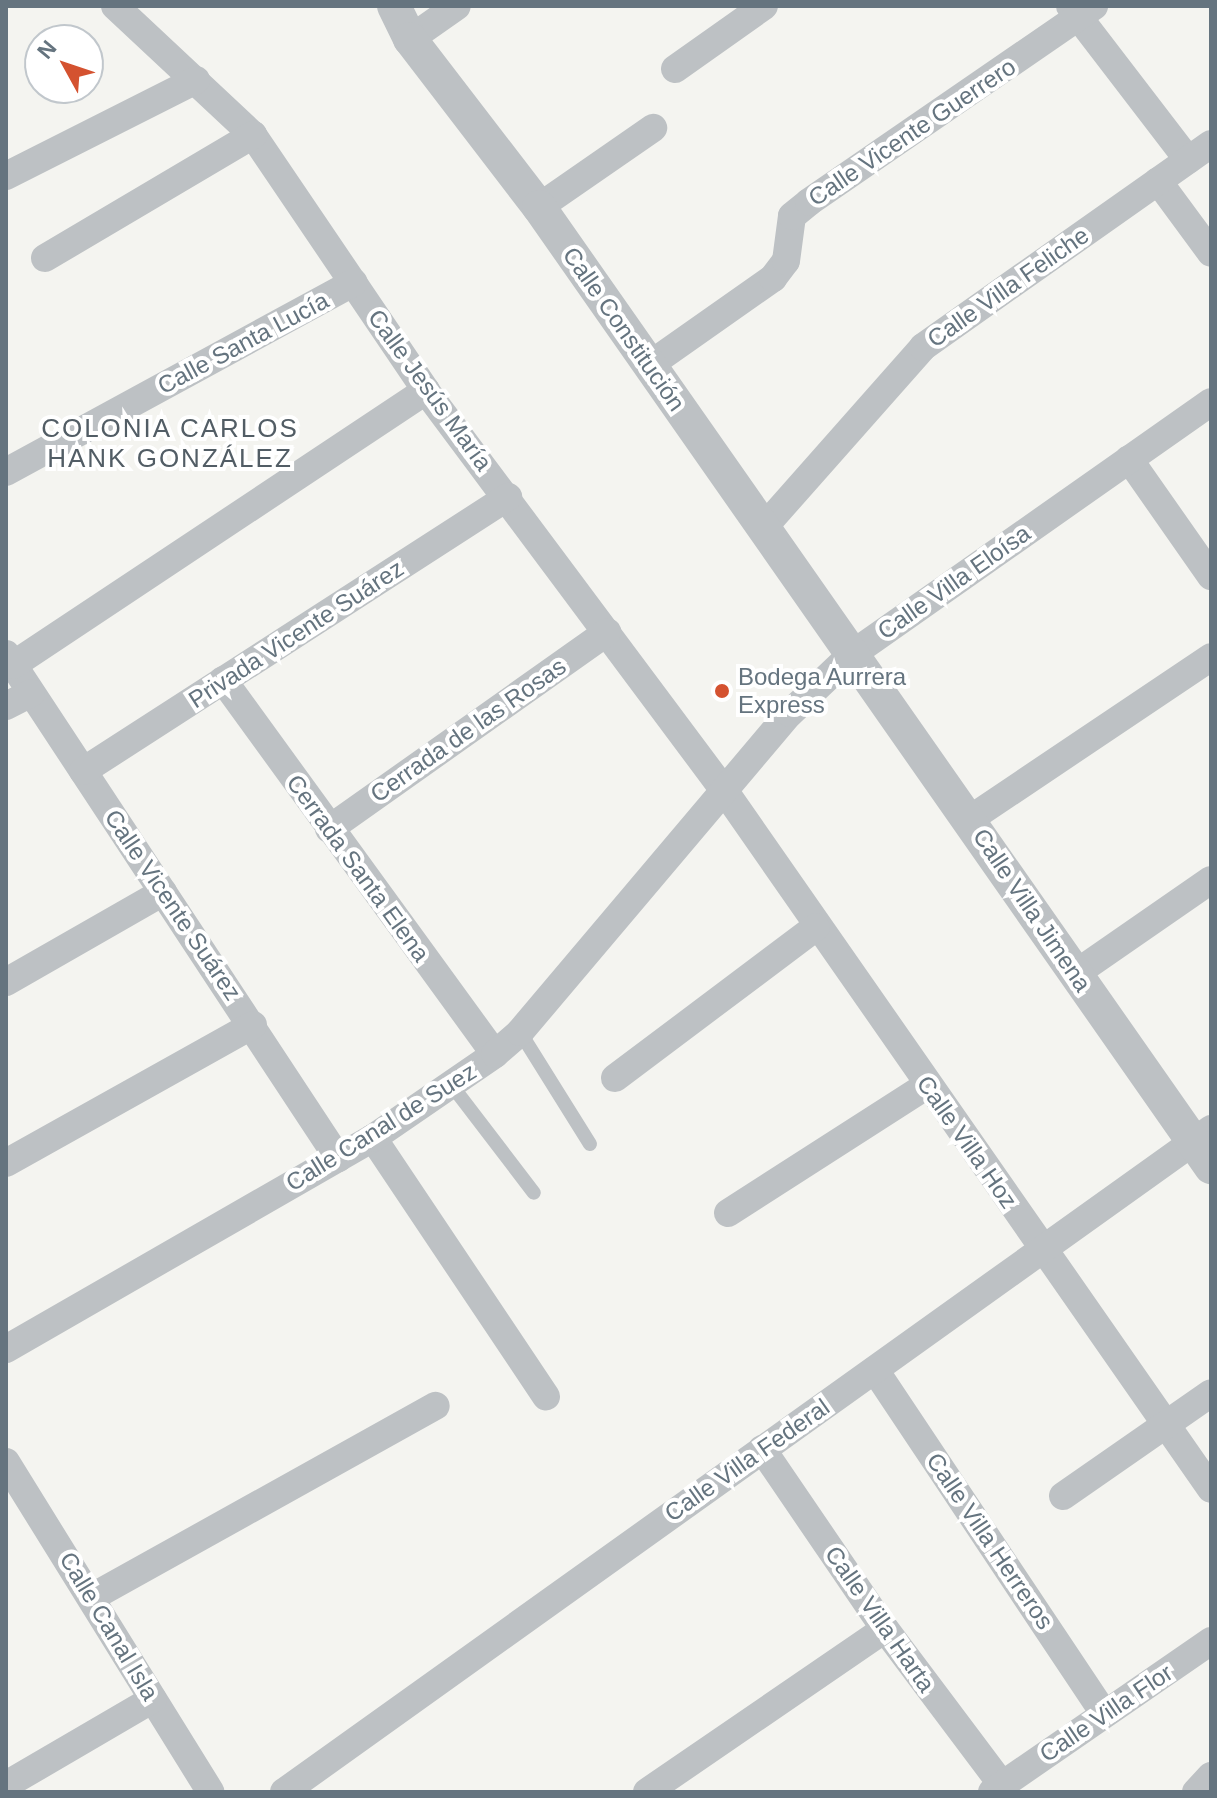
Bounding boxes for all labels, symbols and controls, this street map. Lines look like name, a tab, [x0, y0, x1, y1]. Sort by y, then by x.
north arrow	[24, 24, 104, 104]
text: N	[32, 35, 61, 64]
street label: Calle Vicente Guerrero	[803, 52, 1021, 212]
street label: Calle Villa Feliche	[922, 221, 1094, 353]
street label: Calle Constitución	[557, 242, 691, 416]
street label: Calle Santa Lucía	[153, 286, 333, 400]
street label: Calle Jesús María	[362, 304, 498, 476]
district label: COLONIA CARLOS HANK GONZÁLEZ	[40, 413, 300, 474]
street label: Calle Villa Eloísa	[872, 519, 1036, 645]
street label: Privada Vicente Suárez	[183, 554, 409, 714]
street label: Cerrada de las Rosas	[365, 652, 571, 808]
place label: Bodega Aurrera Express	[738, 663, 907, 719]
marker: Bodega Aurrera Express	[713, 682, 731, 700]
street label: Cerrada Santa Elena	[280, 769, 436, 967]
street label: Calle Vicente Suárez	[99, 804, 247, 1006]
street label: Calle Villa Jimena	[967, 823, 1097, 997]
street label: Calle Canal de Suez	[281, 1057, 481, 1197]
street label: Calle Villa Hoz	[911, 1070, 1023, 1214]
street label: Calle Villa Federal	[659, 1392, 835, 1528]
street label: Calle Villa Herreros	[920, 1447, 1060, 1635]
street label: Calle Villa Harta	[819, 1540, 941, 1698]
street label: Calle Canal Isla	[53, 1547, 165, 1705]
street label: Calle Villa Flor	[1034, 1658, 1178, 1768]

